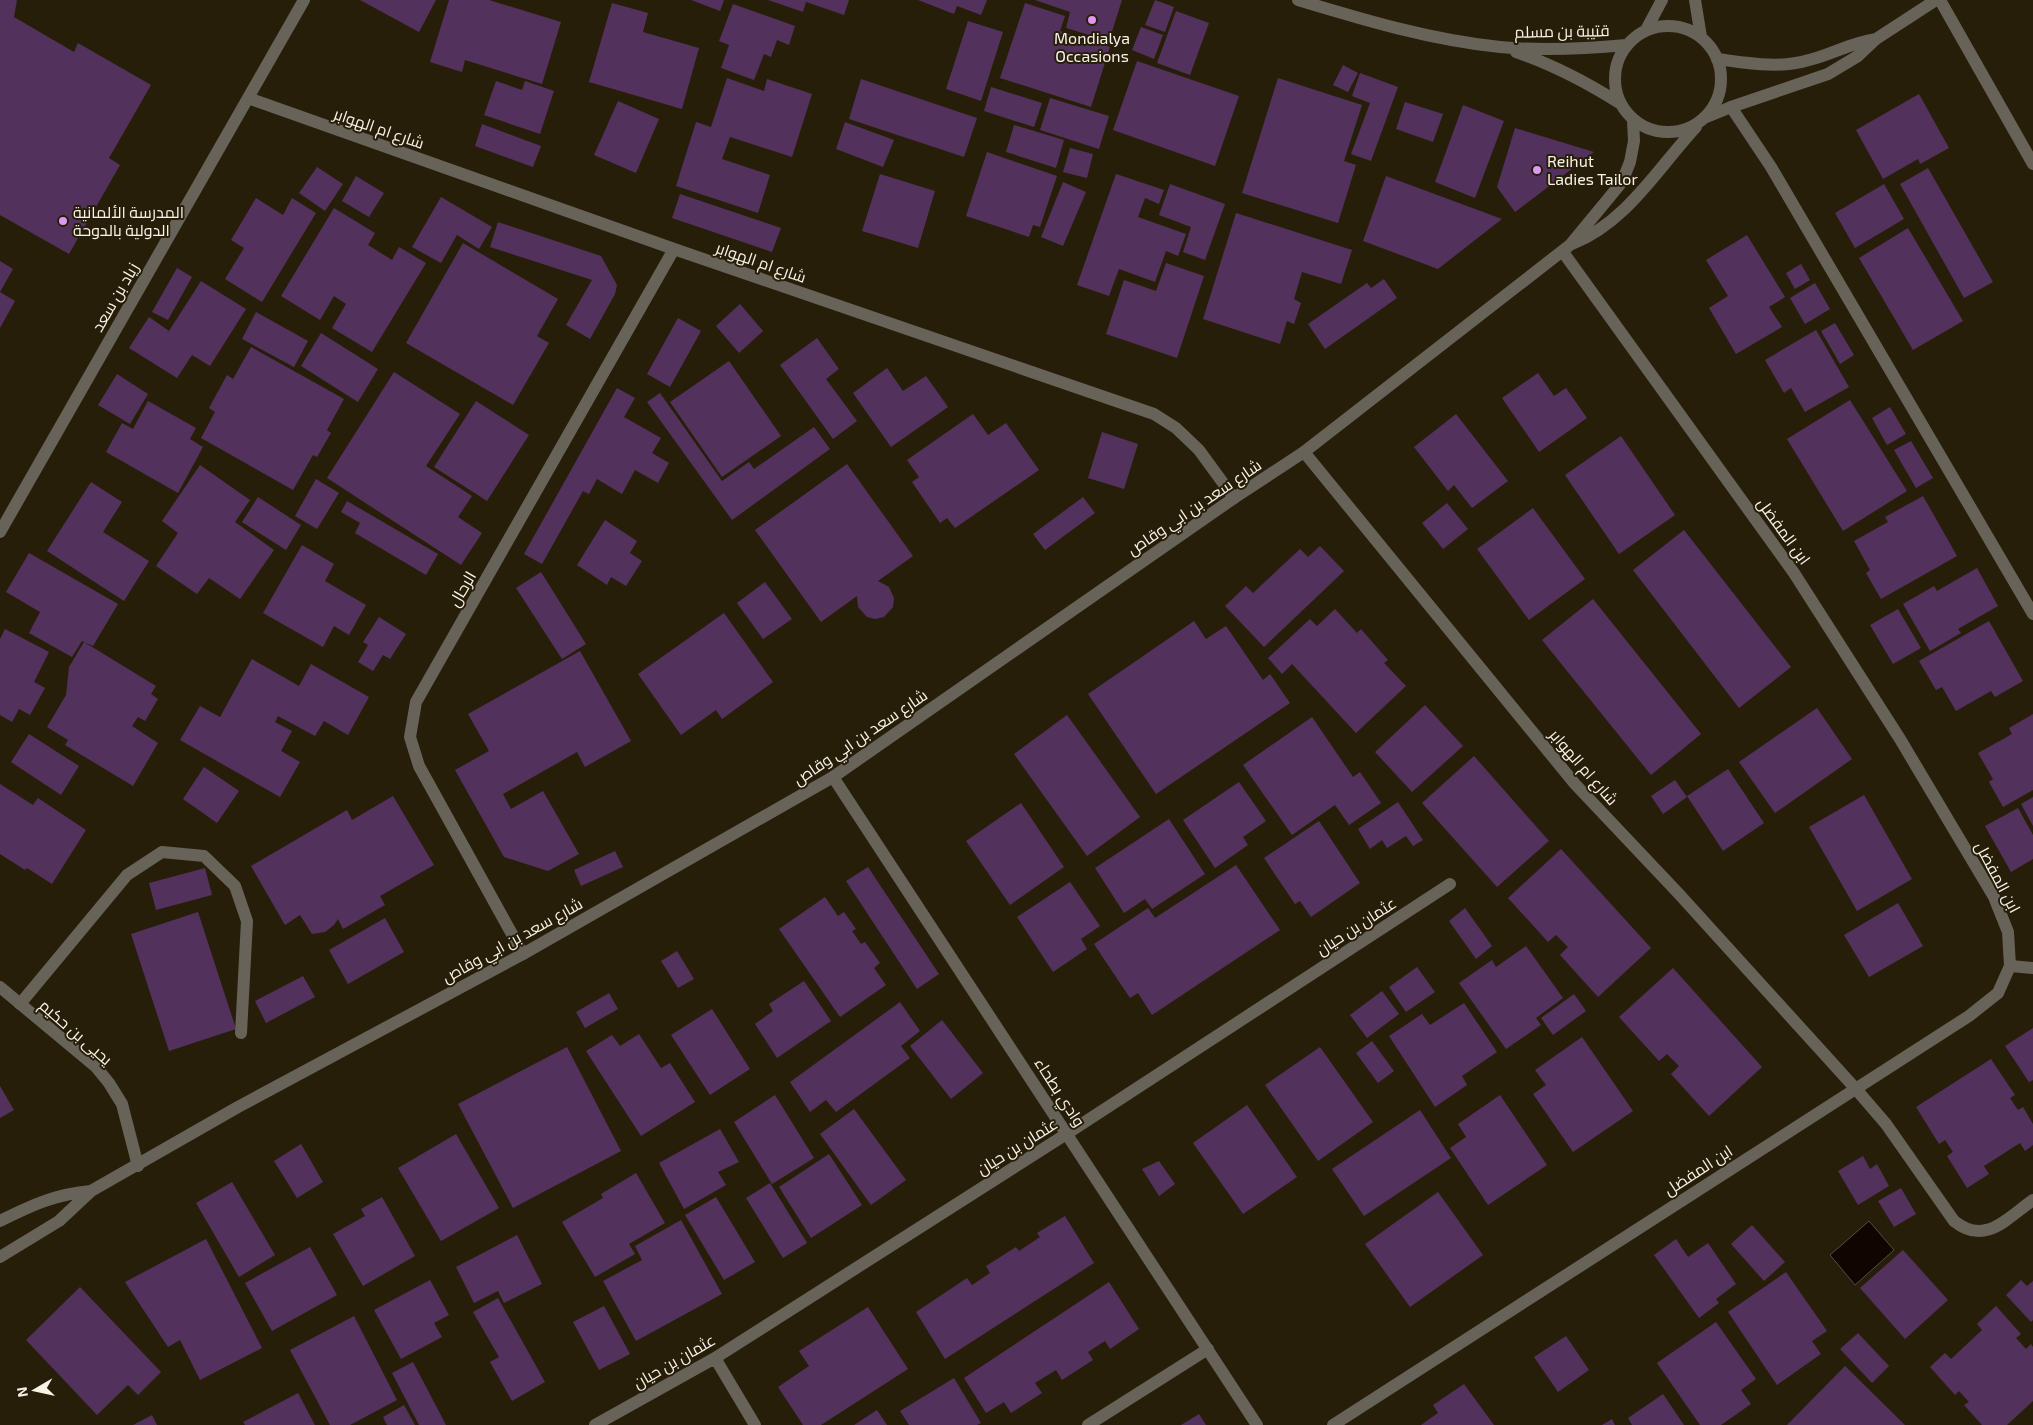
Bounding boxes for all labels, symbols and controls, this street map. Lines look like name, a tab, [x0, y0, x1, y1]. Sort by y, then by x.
marker: Mondialya Occasions	[1086, 14, 1098, 26]
street label: قتيبة بن مسلم	[1514, 20, 1610, 44]
place label: Mondialya Occasions	[1054, 28, 1130, 65]
street label: شارع ام الهوابر	[330, 103, 427, 155]
place label: Reihut Ladies Tailor	[1547, 151, 1638, 188]
marker: Reihut Ladies Tailor	[1531, 164, 1543, 176]
place label: المدرسة الألمانية الدولية بالدوحة	[73, 202, 184, 240]
marker: المدرسة الألمانية الدولية بالدوحة	[57, 215, 69, 227]
street label: شارع ام الهوابر	[712, 237, 809, 289]
street label: زياد بن سعد	[87, 259, 144, 336]
street label: شارع سعد بن ابي وقاص	[1123, 455, 1267, 563]
street label: ابن المفضل	[1752, 494, 1815, 569]
street label: الرحال	[444, 568, 481, 611]
street label: شارع سعد بن ابي وقاص	[789, 685, 933, 793]
street label: شارع ام الهوابر	[1543, 724, 1622, 810]
street label: ابن المفضل	[1970, 838, 2025, 917]
street label: شارع سعد بن ابي وقاص	[438, 893, 588, 990]
street label: عثمان بن حيان	[1312, 893, 1401, 960]
street label: يحيى بن حكيم	[34, 995, 117, 1071]
street label: وادي بطحاء	[1027, 1054, 1090, 1132]
street label: عثمان بن حيان	[973, 1113, 1062, 1180]
street label: ابن المفضل	[1660, 1140, 1737, 1200]
street label: عثمان بن حيان	[629, 1329, 719, 1394]
north arrow	[10, 1365, 60, 1415]
text: N	[12, 1386, 31, 1398]

